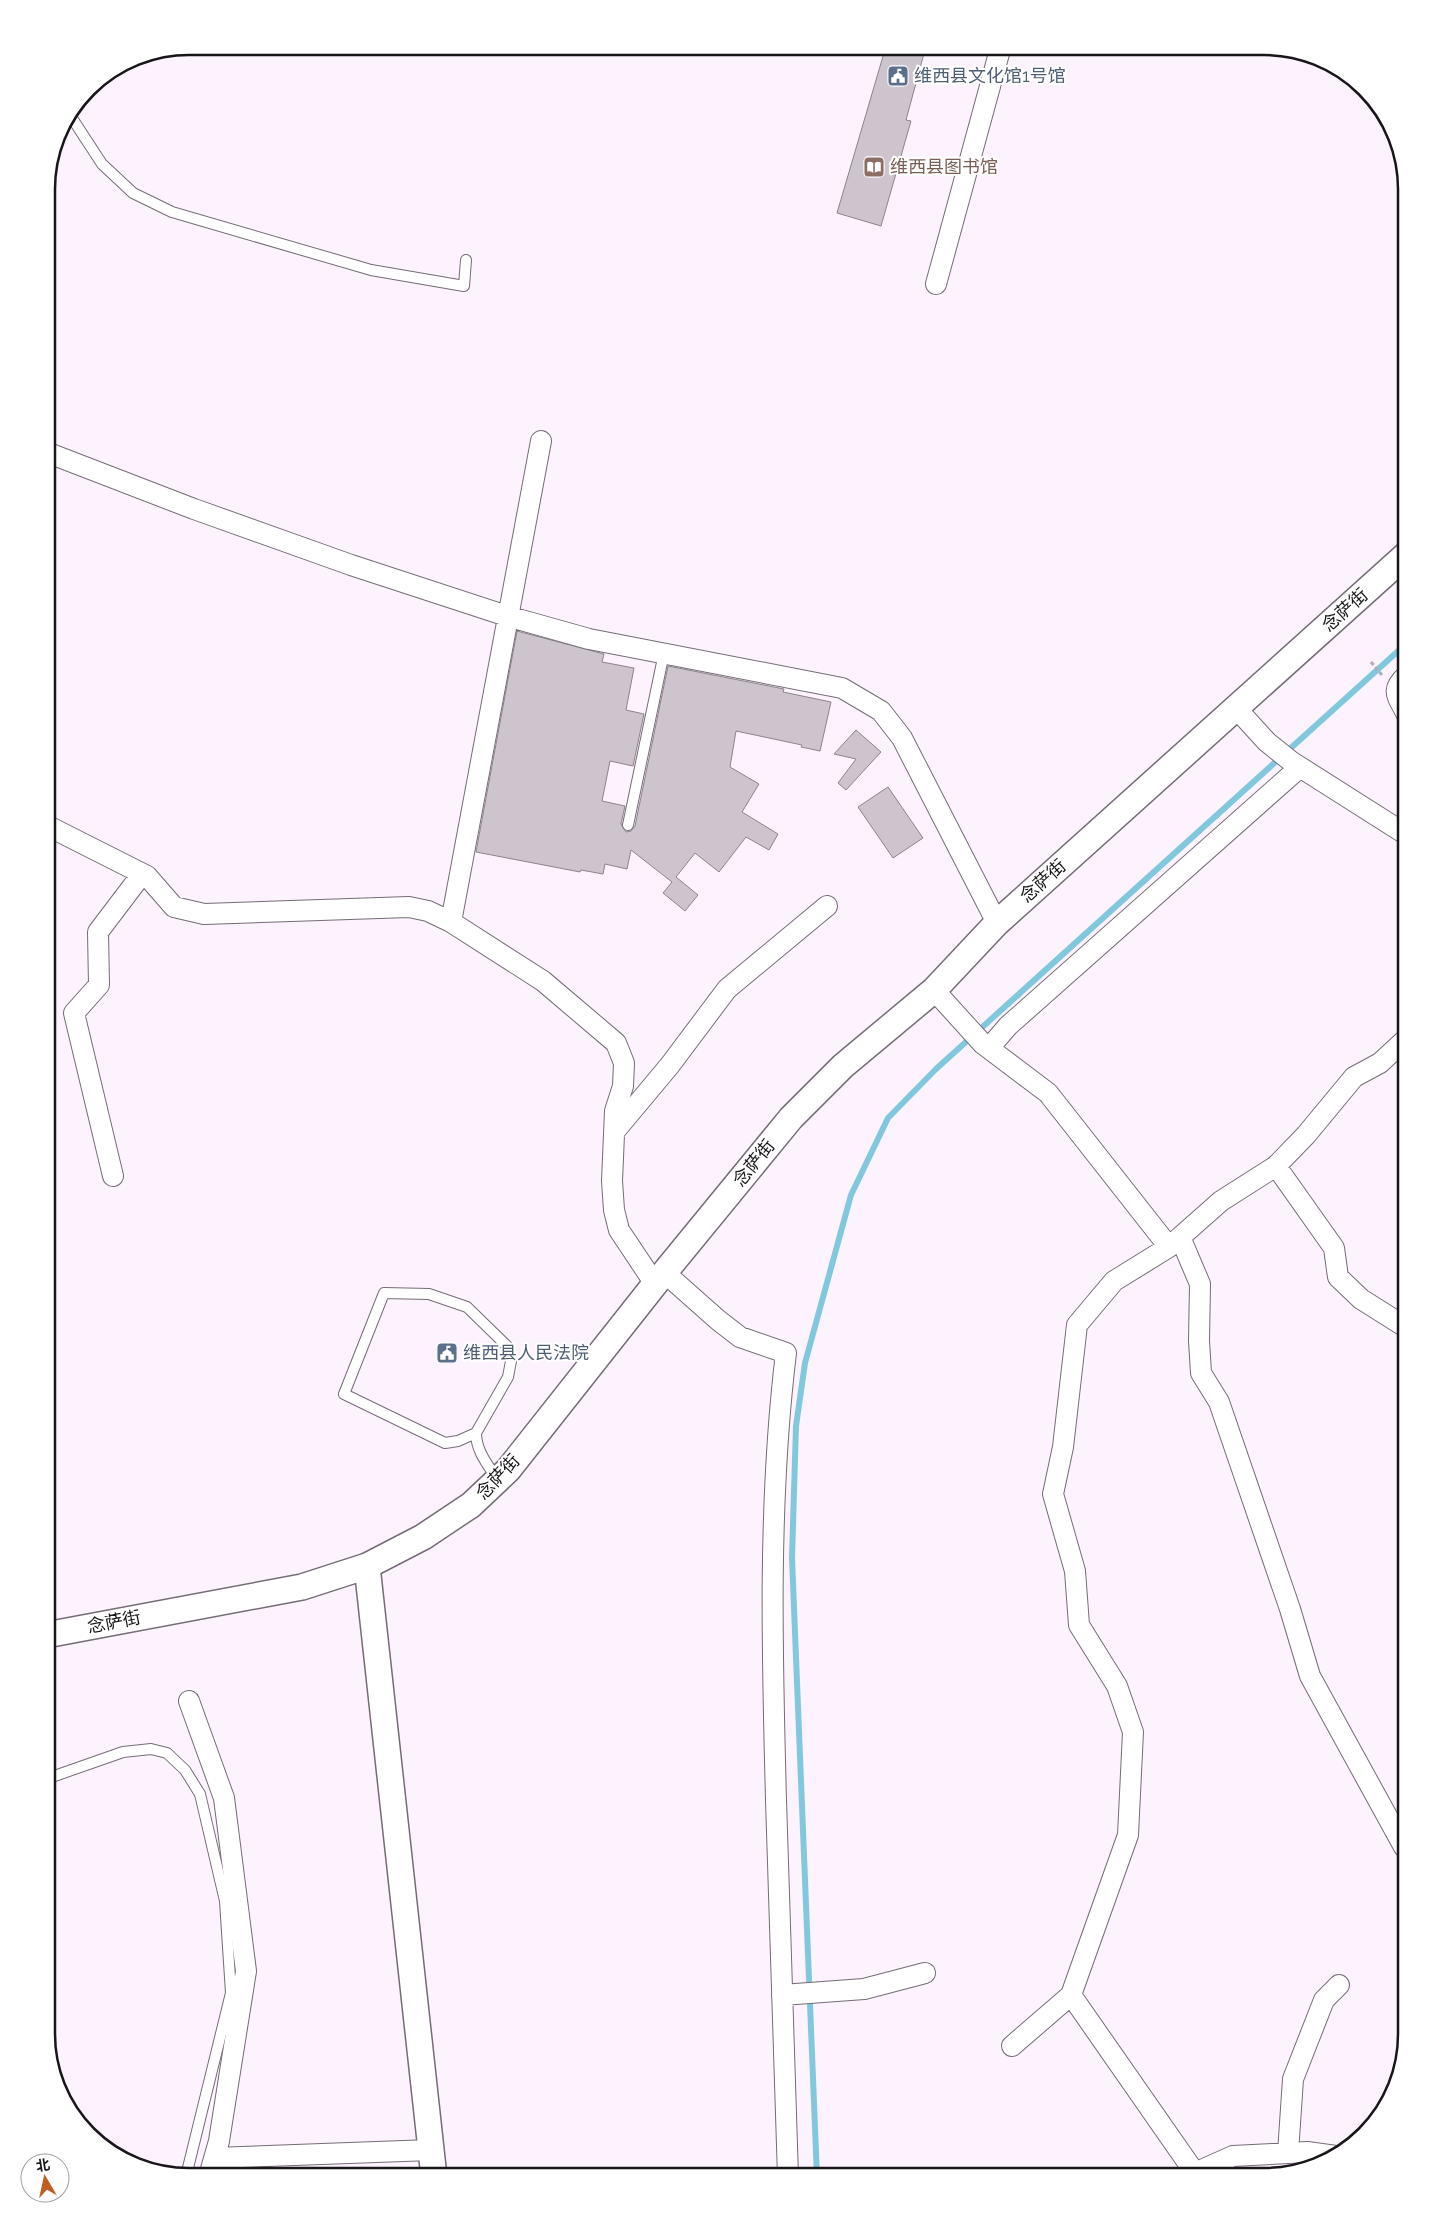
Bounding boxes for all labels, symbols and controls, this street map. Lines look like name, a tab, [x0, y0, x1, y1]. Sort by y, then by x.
public building icon: 维西县文化馆1号馆	[886, 64, 910, 88]
place label: 维西县文化馆1号馆	[914, 65, 1066, 86]
library icon: 维西县图书馆	[862, 155, 886, 179]
place label: 维西县图书馆	[890, 156, 998, 177]
street label: 念萨街	[1318, 584, 1372, 635]
street label: 念萨街	[1016, 855, 1070, 906]
street label: 念萨街	[728, 1135, 779, 1190]
public building icon: 维西县人民法院	[435, 1341, 459, 1365]
place label: 维西县人民法院	[463, 1342, 589, 1363]
street label: 念萨街	[472, 1450, 524, 1504]
street label: 念萨街	[85, 1606, 142, 1637]
north arrow	[20, 2153, 70, 2203]
text: 北	[35, 2156, 51, 2174]

